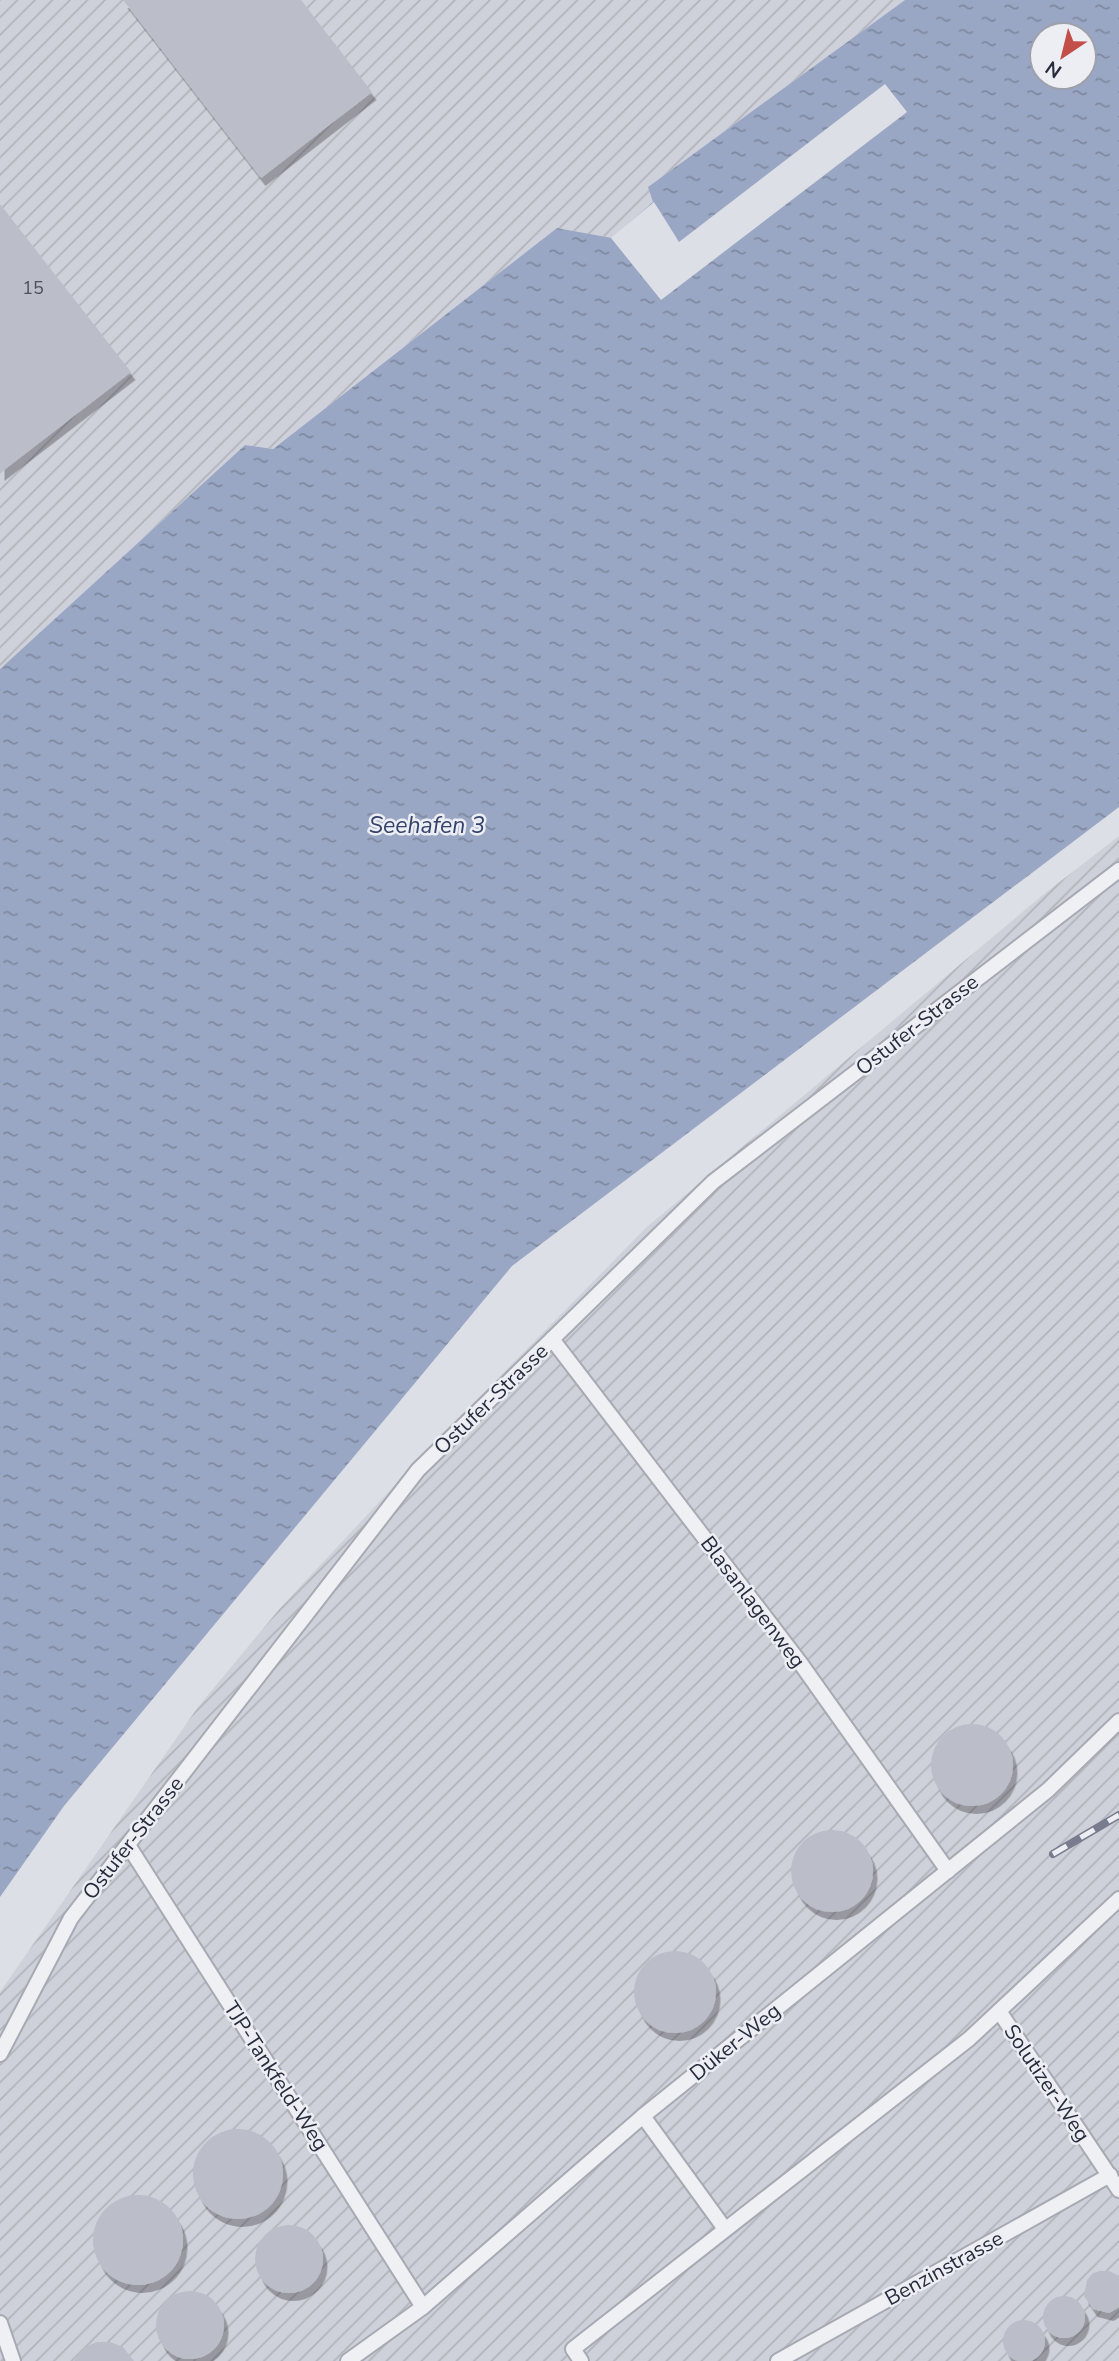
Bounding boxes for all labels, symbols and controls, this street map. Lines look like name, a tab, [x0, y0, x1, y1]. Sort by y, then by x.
north arrow	[1028, 21, 1098, 91]
text: N	[1041, 54, 1067, 84]
house number: 15	[22, 276, 44, 300]
water label: Seehafen 3	[369, 810, 485, 841]
street label: Ostufer-Strasse	[850, 968, 984, 1082]
street label: Ostufer-Strasse	[428, 1337, 554, 1461]
street label: Blasanlagenweg	[694, 1530, 812, 1674]
street label: Ostufer-Strasse	[76, 1771, 190, 1905]
street label: TJP-Tankfeld-Weg	[217, 1996, 335, 2156]
street label: Düker-Weg	[684, 1997, 786, 2087]
street label: Solutizer-Weg	[997, 2019, 1097, 2147]
street label: Benzinstrasse	[880, 2224, 1008, 2312]

